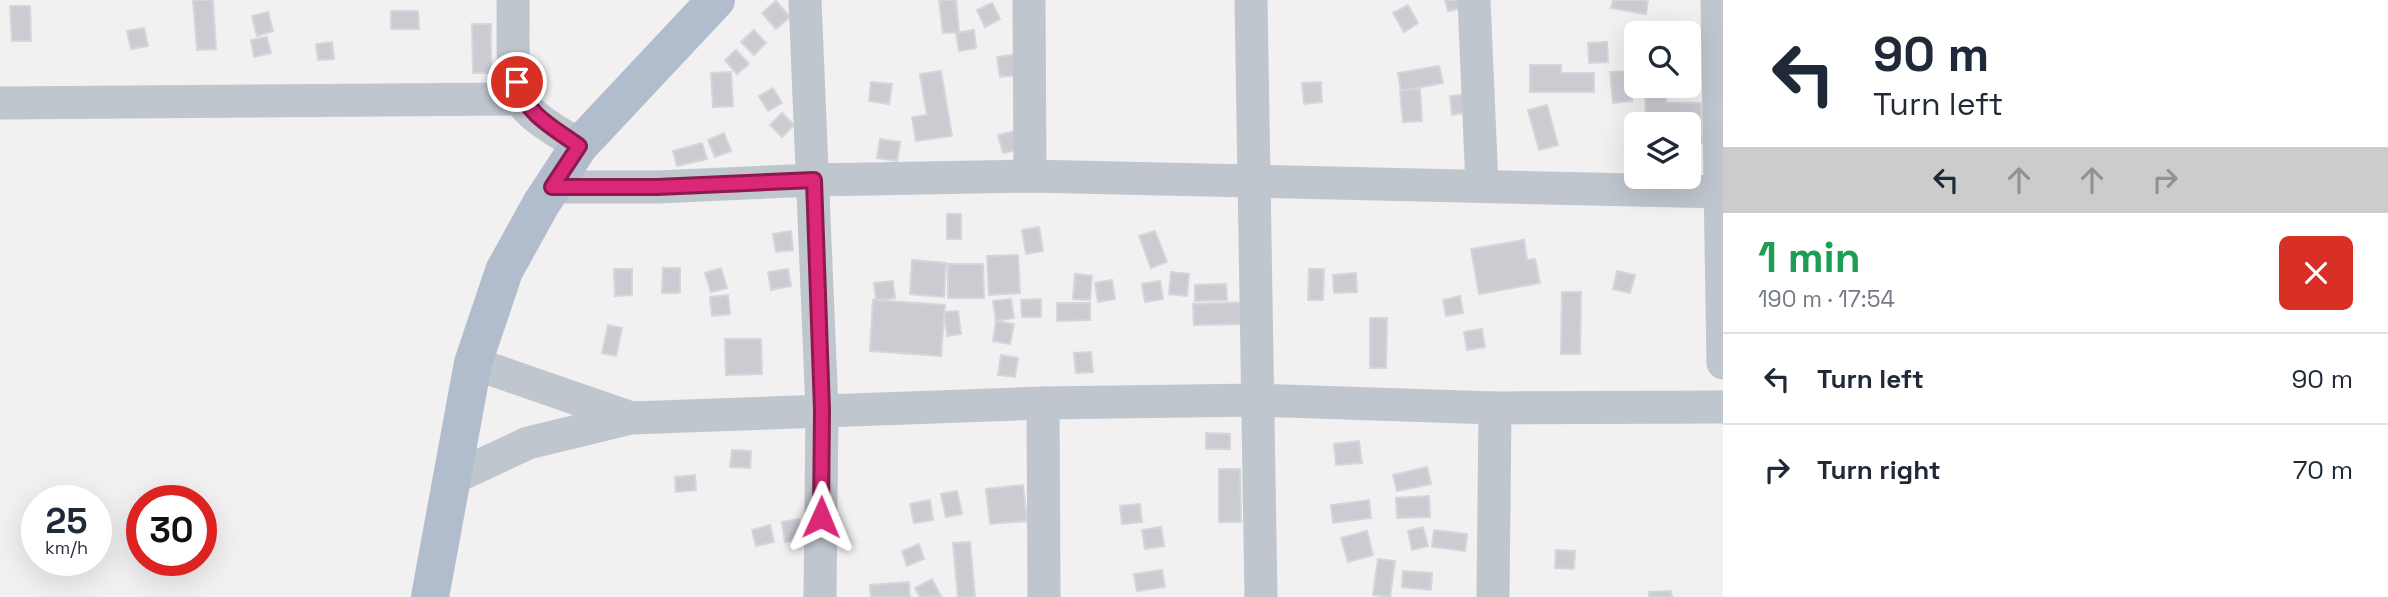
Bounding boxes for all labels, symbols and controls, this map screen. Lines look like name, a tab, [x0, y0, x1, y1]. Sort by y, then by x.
map controls	[1624, 21, 1701, 189]
button: search	[1624, 21, 1701, 98]
text: 90 m	[1873, 23, 1989, 85]
icon: left	[1758, 28, 1849, 119]
pin	[487, 52, 547, 112]
icon: arrive	[498, 63, 536, 101]
text: Turn left	[1873, 84, 2003, 124]
button: layers	[1624, 112, 1701, 189]
icon: left	[1927, 161, 1965, 199]
icon: ahead	[2000, 161, 2038, 199]
icon: ahead	[2073, 161, 2111, 199]
icon: right	[2146, 161, 2184, 199]
text: 1 min	[1758, 231, 1861, 284]
button: close	[2279, 236, 2353, 310]
text: 190 m · 17:54	[1758, 284, 1895, 314]
icon: left	[1758, 360, 1796, 398]
text: Turn left	[1817, 362, 1924, 396]
text: 90 m	[2291, 362, 2353, 396]
icon: right	[1758, 451, 1796, 489]
text: Turn right	[1817, 453, 1941, 487]
text: 70 m	[2293, 453, 2353, 487]
position arrow	[784, 480, 858, 554]
speed limit sign: 30	[126, 485, 217, 576]
text: 25	[46, 499, 87, 543]
text: km/h	[45, 536, 88, 559]

